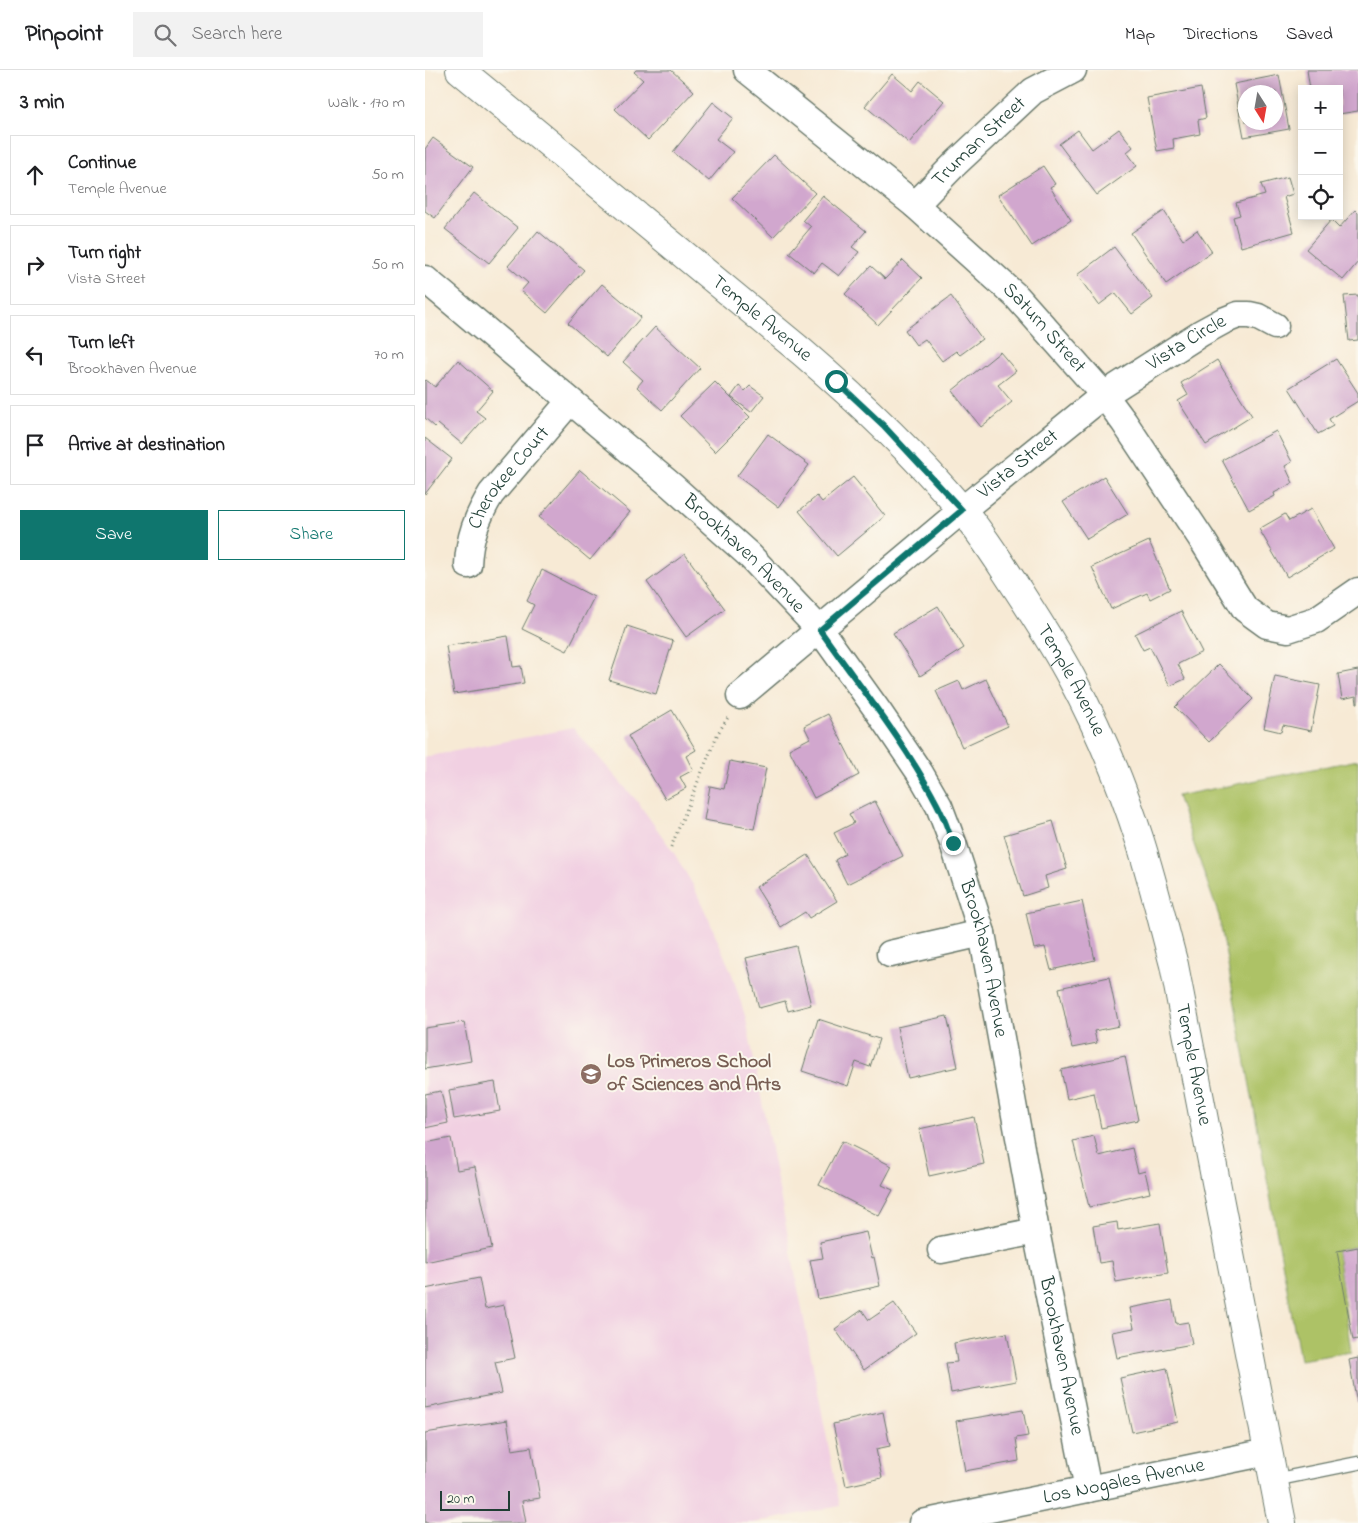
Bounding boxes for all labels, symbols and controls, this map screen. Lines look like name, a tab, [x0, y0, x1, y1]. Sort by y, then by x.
search box	[133, 12, 483, 57]
text: Pinpoint	[25, 17, 103, 52]
icon: search	[151, 21, 179, 49]
text: Search here	[191, 21, 282, 48]
text: Map	[1125, 22, 1155, 48]
text: Directions	[1183, 22, 1258, 48]
text: Saved	[1286, 22, 1333, 48]
north arrow	[1238, 85, 1283, 130]
map controls	[1298, 85, 1343, 220]
button: +	[1298, 85, 1343, 130]
text: 3 min	[20, 88, 64, 118]
street label: Truman Street	[925, 90, 1033, 194]
text: Walk · 170 m	[328, 91, 405, 115]
button: −	[1298, 130, 1343, 175]
text: Continue	[68, 150, 136, 177]
icon: ahead	[21, 161, 49, 189]
text: 50 m	[372, 163, 404, 187]
button: locate	[1298, 175, 1343, 220]
text: Temple Avenue	[68, 177, 167, 201]
text: Turn right	[68, 240, 141, 267]
icon: right	[21, 251, 49, 279]
text: 50 m	[372, 253, 404, 277]
text: Vista Street	[68, 267, 146, 291]
street label: Temple Avenue	[705, 268, 819, 369]
street label: Saturn Street	[996, 276, 1093, 380]
street label: Vista Circle	[1140, 307, 1232, 379]
text: Turn left	[68, 330, 135, 357]
icon: left	[21, 341, 49, 369]
text: 70 m	[374, 343, 404, 367]
text: Brookhaven Avenue	[68, 357, 197, 381]
route start	[825, 370, 848, 393]
street label: Cherokee Court	[461, 420, 557, 533]
street label: Vista Street	[971, 422, 1065, 507]
icon: arrive	[21, 431, 49, 459]
text: Arrive at destination	[68, 432, 225, 459]
street label: Brookhaven Avenue	[675, 487, 812, 620]
button: Save	[20, 510, 208, 560]
button: Share	[218, 510, 405, 560]
street label: Temple Avenue	[1029, 619, 1113, 741]
route end	[942, 832, 965, 855]
street label: Brookhaven Avenue	[951, 875, 1015, 1040]
street label: Temple Avenue	[1167, 1001, 1219, 1128]
place label: Los Primeros School of Sciences and Arts	[607, 1048, 781, 1100]
school or university icon: Los Primeros School of Sciences and Arts	[579, 1062, 603, 1086]
street label: Brookhaven Avenue	[1031, 1273, 1091, 1438]
street label: Los Nogales Avenue	[1041, 1451, 1207, 1512]
scale bar	[440, 1488, 510, 1511]
text: 20 m	[447, 1489, 474, 1510]

